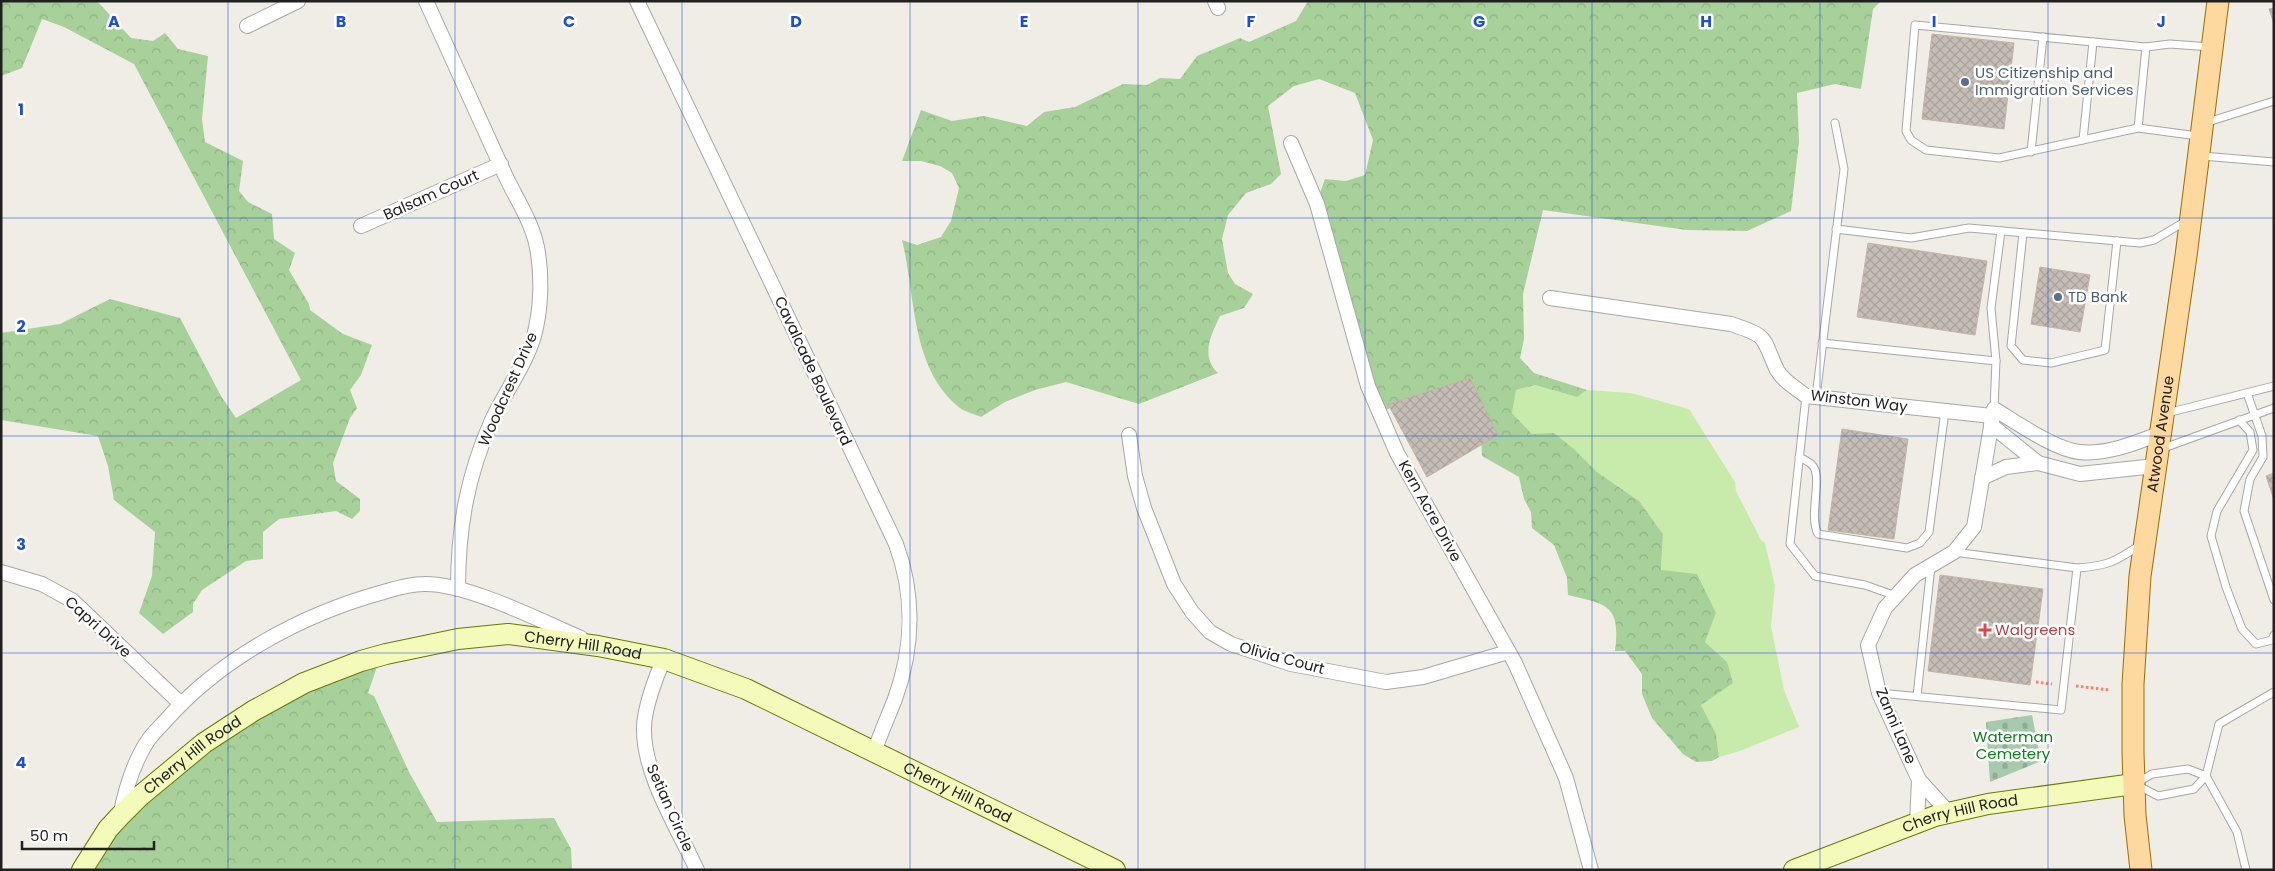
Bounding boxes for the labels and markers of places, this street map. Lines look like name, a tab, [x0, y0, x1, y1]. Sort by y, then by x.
place label: US Citizenship and Immigration Services	[1975, 62, 2134, 100]
marker: US Citizenship and Immigration Services	[1959, 76, 1971, 88]
place label: TD Bank	[2068, 286, 2128, 307]
marker: TD Bank	[2052, 291, 2064, 303]
place label: Walgreens	[1995, 619, 2075, 640]
marker: Walgreens	[1979, 624, 1991, 636]

